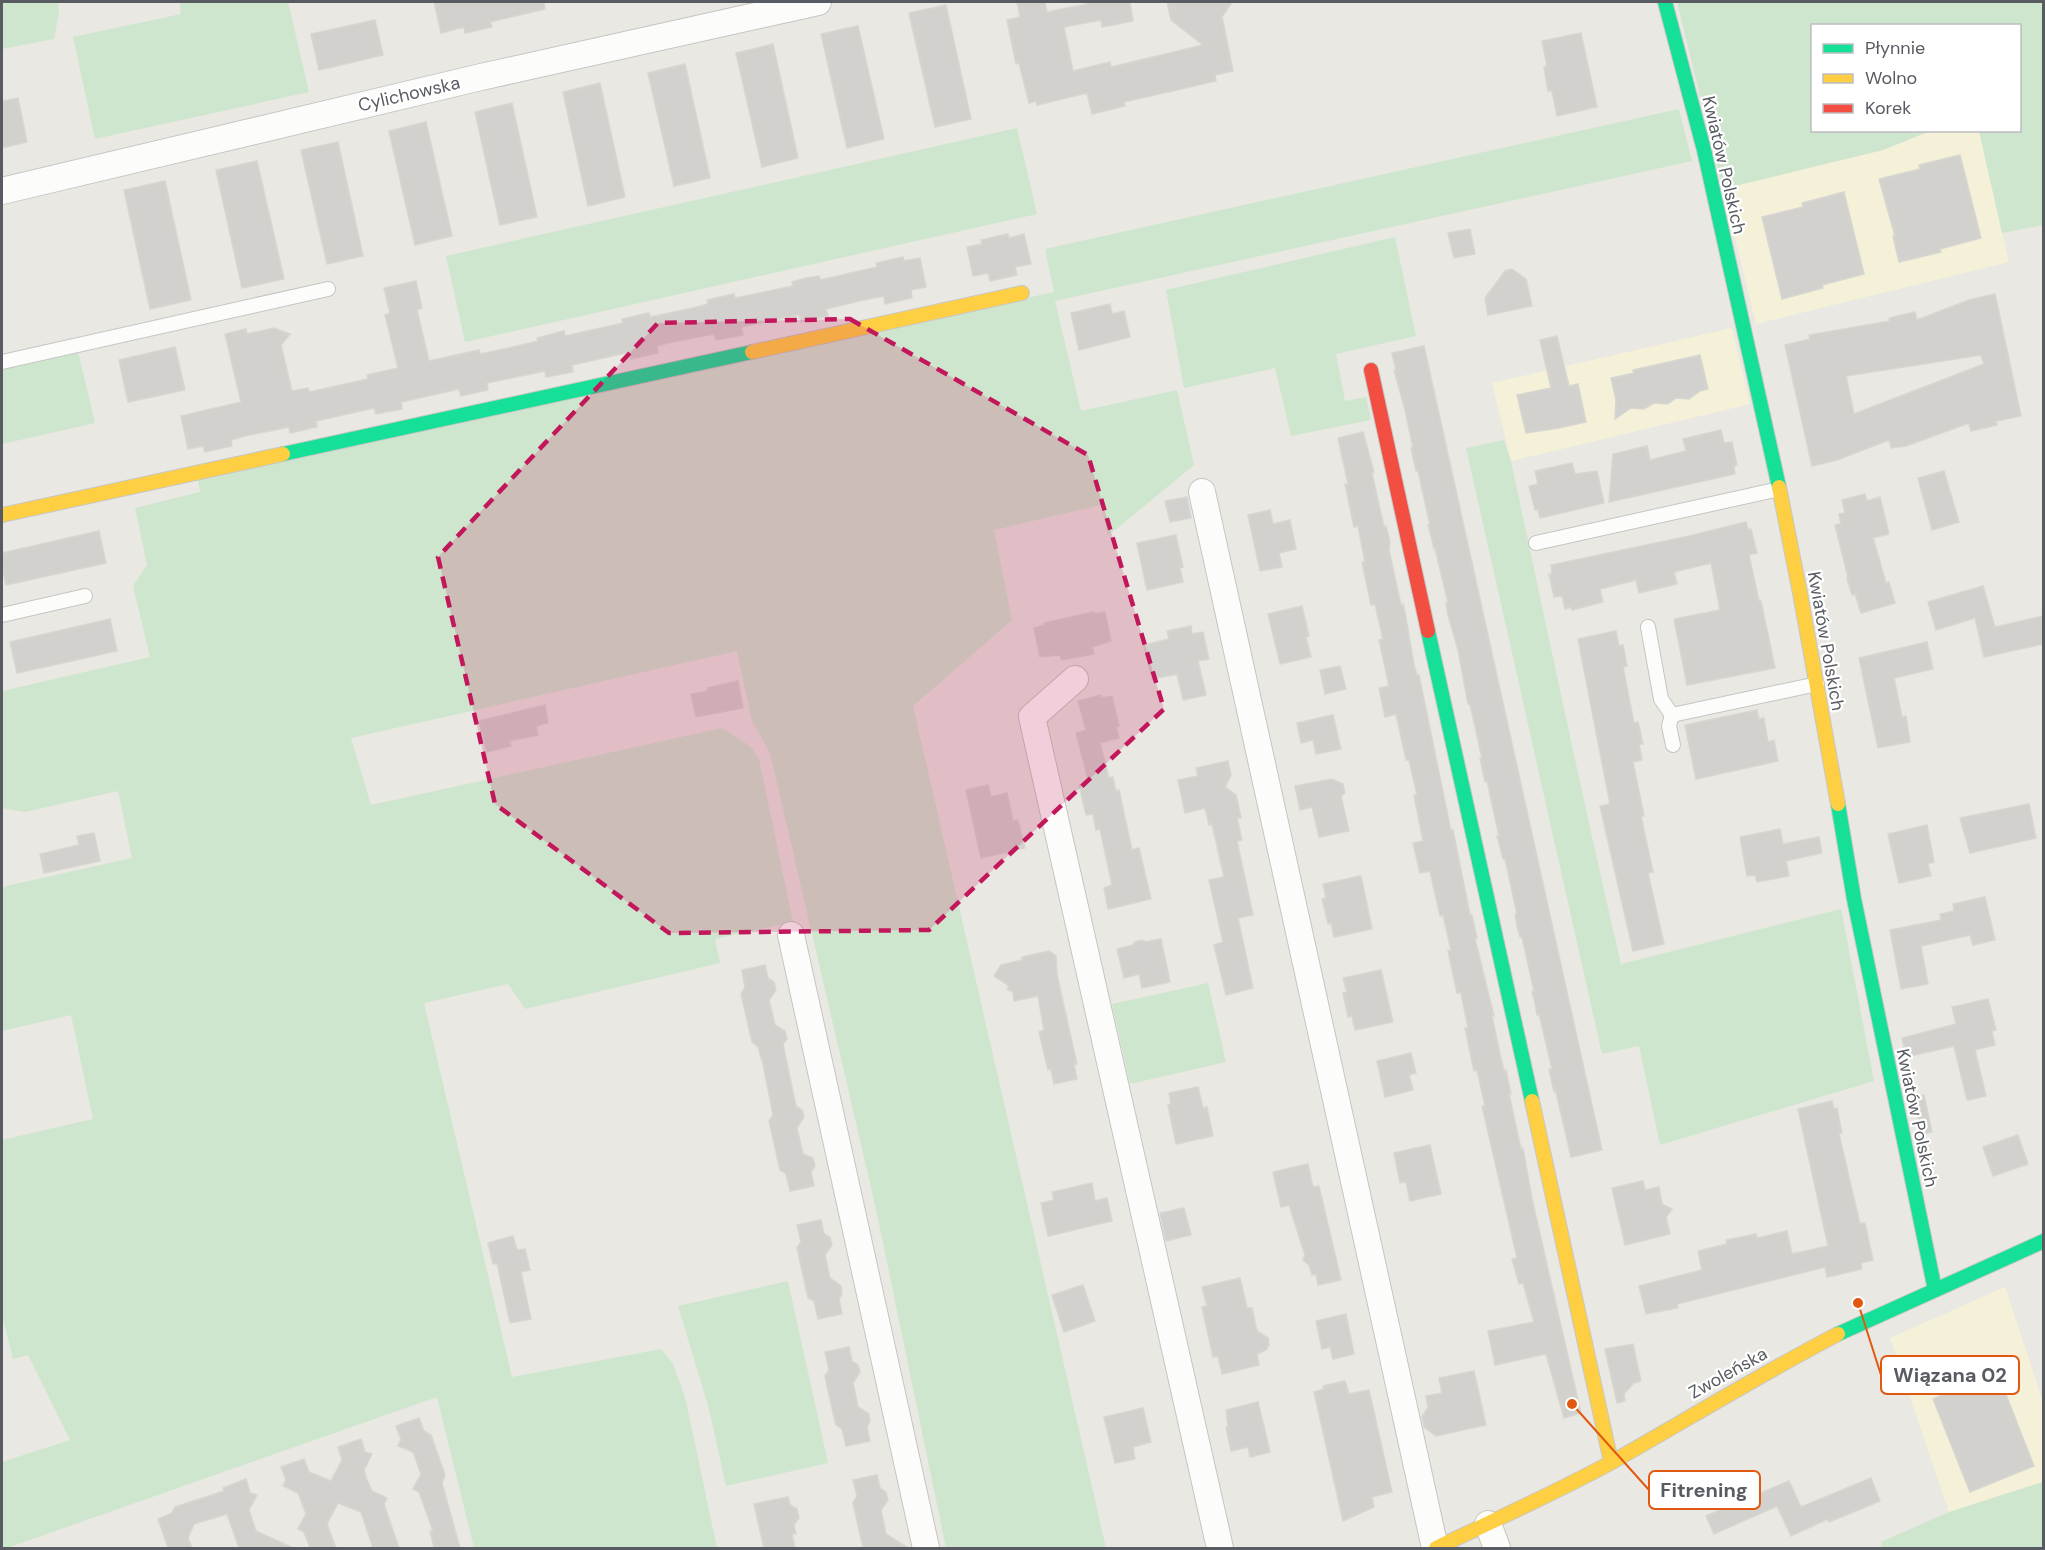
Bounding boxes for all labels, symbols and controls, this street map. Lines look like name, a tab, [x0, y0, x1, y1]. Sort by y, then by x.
legend	[1811, 24, 2021, 132]
text: Płynnie	[1865, 36, 1925, 60]
text: Wolno	[1865, 66, 1917, 90]
street label: Cylichowska	[356, 71, 462, 117]
street label: Kwiatów Polskich	[1696, 94, 1752, 236]
text: Korek	[1865, 96, 1911, 120]
street label: Kwiatów Polskich	[1802, 570, 1850, 712]
street label: Kwiatów Polskich	[1891, 1047, 1943, 1189]
street label: Zwoleńska	[1684, 1342, 1772, 1404]
callout: Wiązana 02	[1881, 1356, 2019, 1394]
text: Wiązana 02	[1893, 1362, 2007, 1388]
callout: Fitrening	[1649, 1471, 1760, 1509]
text: Fitrening	[1660, 1477, 1748, 1503]

